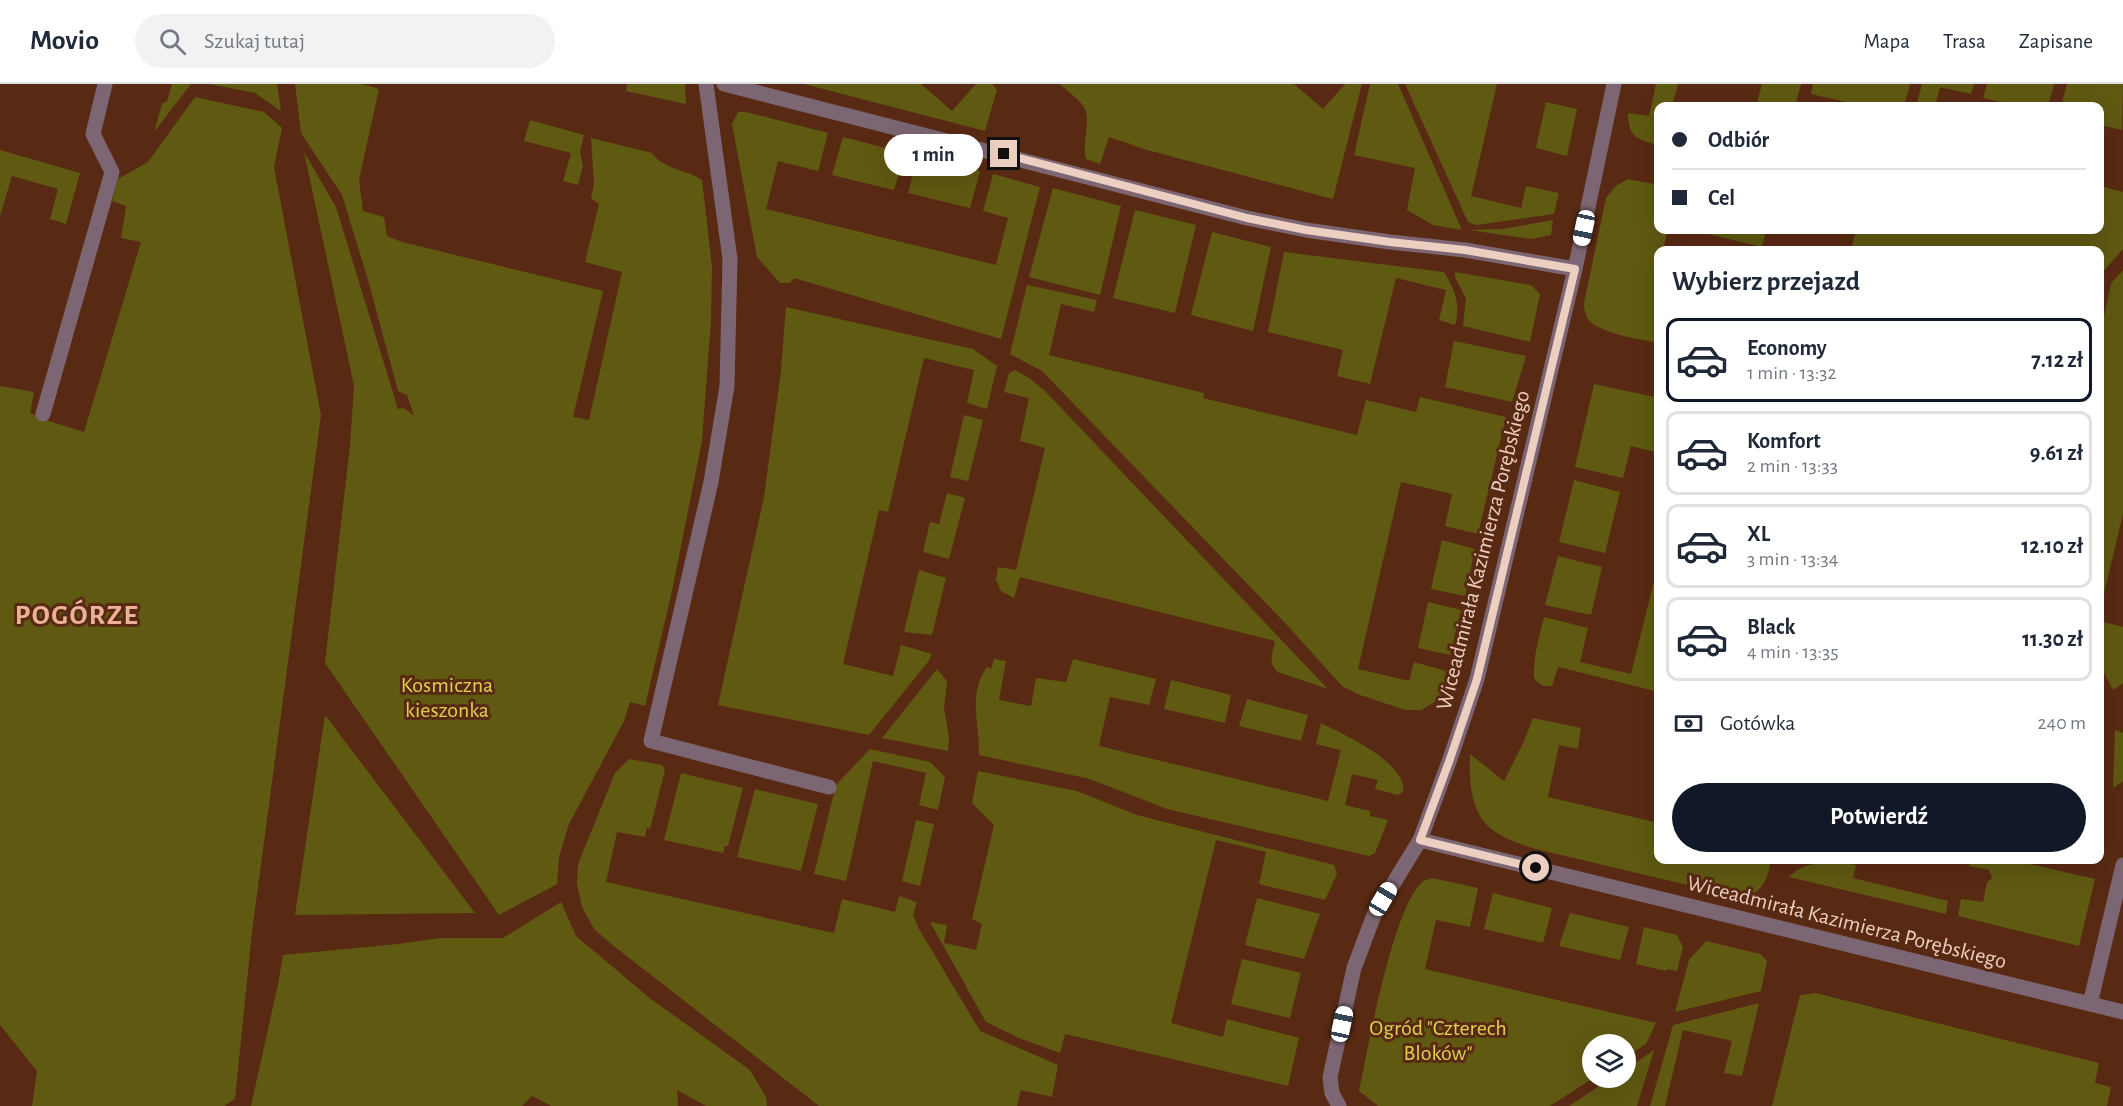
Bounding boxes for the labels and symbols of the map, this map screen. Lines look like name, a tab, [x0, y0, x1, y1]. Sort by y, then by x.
callout: 1 min	[884, 133, 983, 175]
route end	[990, 140, 1017, 167]
car	[1571, 209, 1597, 247]
street label: Wiceadmirała Kazimierza Porębskiego	[1433, 388, 1533, 712]
district label: POGÓRZE	[15, 599, 139, 630]
park label: Kosmiczna kieszonka	[401, 674, 493, 721]
route start	[1522, 854, 1549, 881]
street label: Wiceadmirała Kazimierza Porębskiego	[1685, 872, 2009, 972]
car	[1366, 879, 1400, 919]
car	[1329, 1005, 1355, 1043]
park label: Ogród "Czterech Bloków"	[1369, 1017, 1507, 1064]

